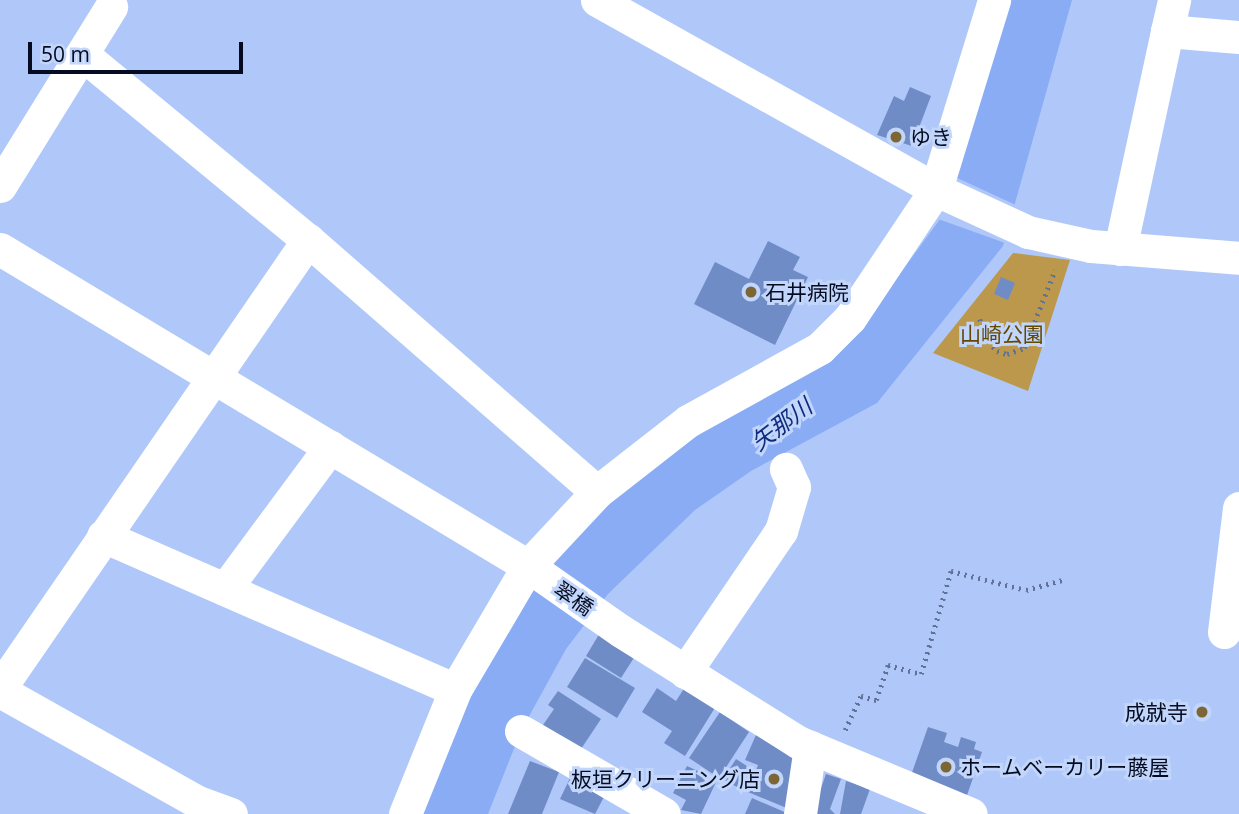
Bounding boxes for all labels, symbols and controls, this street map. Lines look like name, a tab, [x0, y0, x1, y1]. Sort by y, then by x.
scale bar	[32, 28, 247, 72]
text: 50 m	[41, 40, 90, 68]
place label: ゆき	[910, 124, 952, 150]
marker: ゆき	[888, 129, 904, 145]
place label: 石井病院	[765, 279, 849, 305]
marker: 石井病院	[743, 284, 759, 300]
park label: 山崎公園	[960, 321, 1044, 347]
water label: 矢那川	[745, 392, 817, 456]
street label: 翠橋	[550, 576, 598, 620]
place label: 成就寺	[1125, 699, 1188, 725]
marker: 成就寺	[1194, 704, 1210, 720]
place label: ホームベーカリー藤屋	[960, 754, 1170, 780]
marker: ホームベーカリー藤屋	[938, 759, 954, 775]
place label: 板垣クリーニング店	[571, 766, 760, 792]
marker: 板垣クリーニング店	[766, 771, 782, 787]

